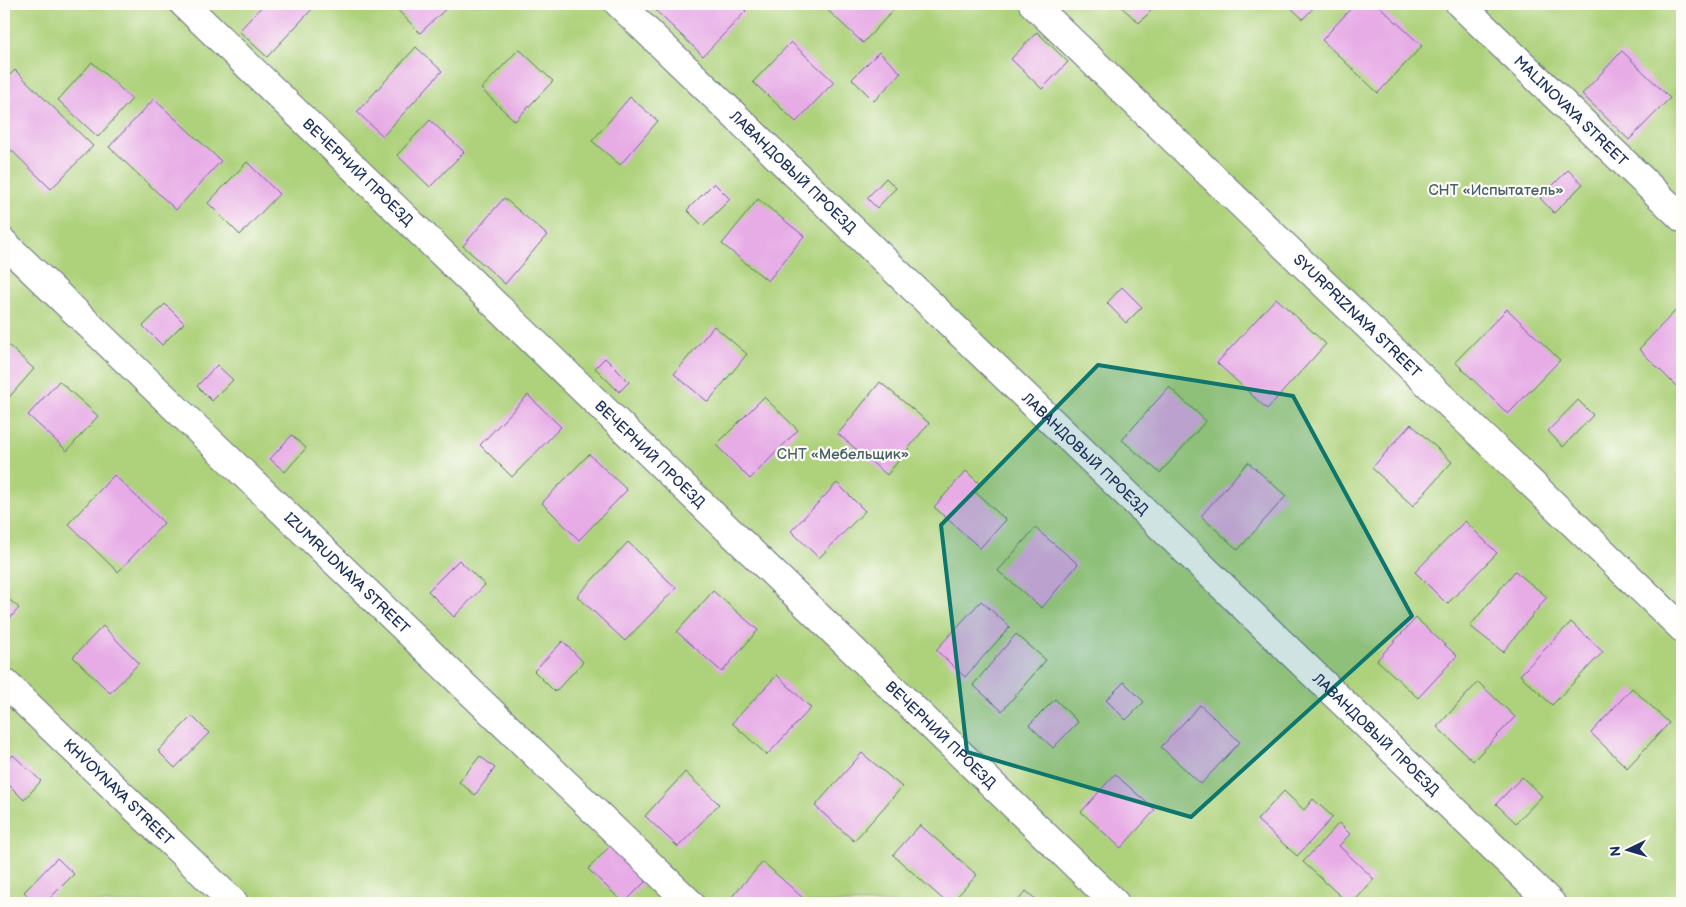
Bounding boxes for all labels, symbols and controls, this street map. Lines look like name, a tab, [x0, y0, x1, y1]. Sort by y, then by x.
street label: MALINOVAYA STREET	[1509, 52, 1632, 171]
street label: ЛАВАНДОВЫЙ ПРОЕЗД	[725, 106, 860, 238]
street label: ВЕЧЕРНИЙ ПРОЕЗД	[298, 115, 417, 230]
park label: СНТ «Испытатель»	[1428, 181, 1564, 200]
street label: SYURPRIZNAYA STREET	[1289, 250, 1425, 382]
street label: ЛАВАНДОВЫЙ ПРОЕЗД	[1017, 388, 1153, 520]
street label: ВЕЧЕРНИЙ ПРОЕЗД	[590, 397, 709, 513]
park label: СНТ «Мебельщик»	[777, 445, 909, 464]
street label: IZUMRUDNAYA STREET	[280, 509, 413, 638]
street label: ЛАВАНДОВЫЙ ПРОЕЗД	[1308, 669, 1443, 800]
street label: ВЕЧЕРНИЙ ПРОЕЗД	[881, 677, 1000, 793]
street label: KHVOYNAYA STREET	[59, 735, 177, 850]
north arrow	[1604, 824, 1654, 874]
text: N	[1607, 845, 1624, 857]

